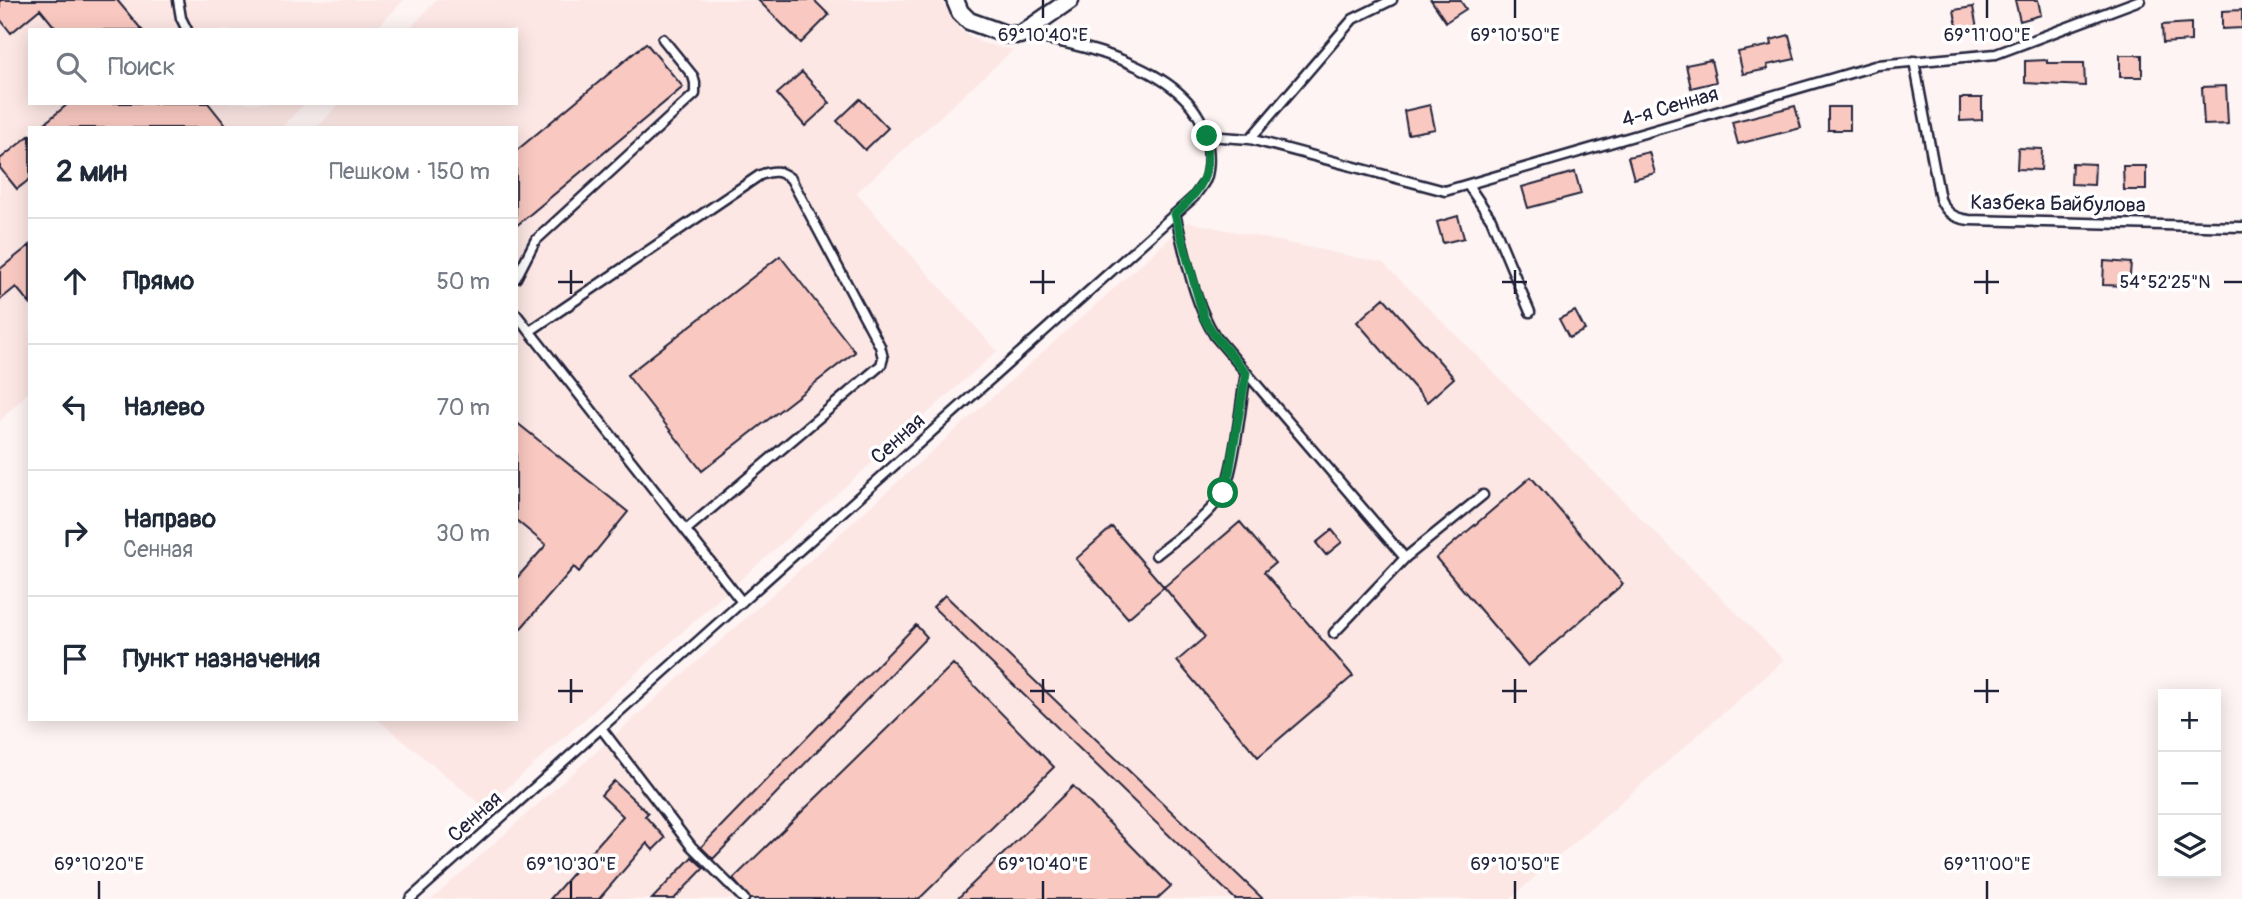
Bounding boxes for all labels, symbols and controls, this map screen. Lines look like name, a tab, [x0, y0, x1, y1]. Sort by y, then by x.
text: 69°10'40"E	[998, 24, 1088, 47]
text: 69°10'50"E	[1470, 24, 1560, 47]
text: 69°11'00"E	[1944, 24, 2030, 47]
search box	[28, 28, 518, 105]
icon: search	[52, 48, 90, 86]
text: Поиск	[108, 51, 176, 83]
street label: 4-я Сенная	[1618, 80, 1722, 134]
route end	[1191, 120, 1222, 151]
text: 2 мин	[56, 153, 127, 190]
text: Пешком · 150 m	[329, 157, 490, 186]
street label: Казбека Байбулова	[1970, 189, 2146, 219]
icon: ahead	[56, 262, 94, 300]
text: Прямо	[123, 265, 194, 297]
text: 50 m	[436, 267, 490, 296]
text: 54°52'25"N	[2120, 271, 2210, 294]
icon: left	[56, 388, 94, 426]
text: Налево	[123, 391, 205, 423]
text: 70 m	[437, 393, 490, 422]
street label: Сенная	[865, 408, 931, 470]
route start	[1207, 477, 1238, 508]
text: Направо	[123, 503, 216, 535]
icon: right	[56, 514, 94, 552]
text: 30 m	[436, 519, 490, 548]
text: Сенная	[123, 535, 193, 564]
icon: arrive	[56, 640, 94, 678]
text: Пункт назначения	[123, 643, 320, 675]
map controls	[2158, 689, 2221, 878]
button: +	[2158, 689, 2221, 752]
button: −	[2158, 752, 2221, 815]
street label: Сенная	[442, 786, 508, 848]
button: layers	[2158, 815, 2221, 878]
text: 69°10'20"E	[54, 853, 144, 876]
text: 69°10'30"E	[526, 853, 616, 876]
text: 69°10'40"E	[998, 853, 1088, 876]
text: 69°10'50"E	[1470, 853, 1560, 876]
text: 69°11'00"E	[1944, 853, 2030, 876]

